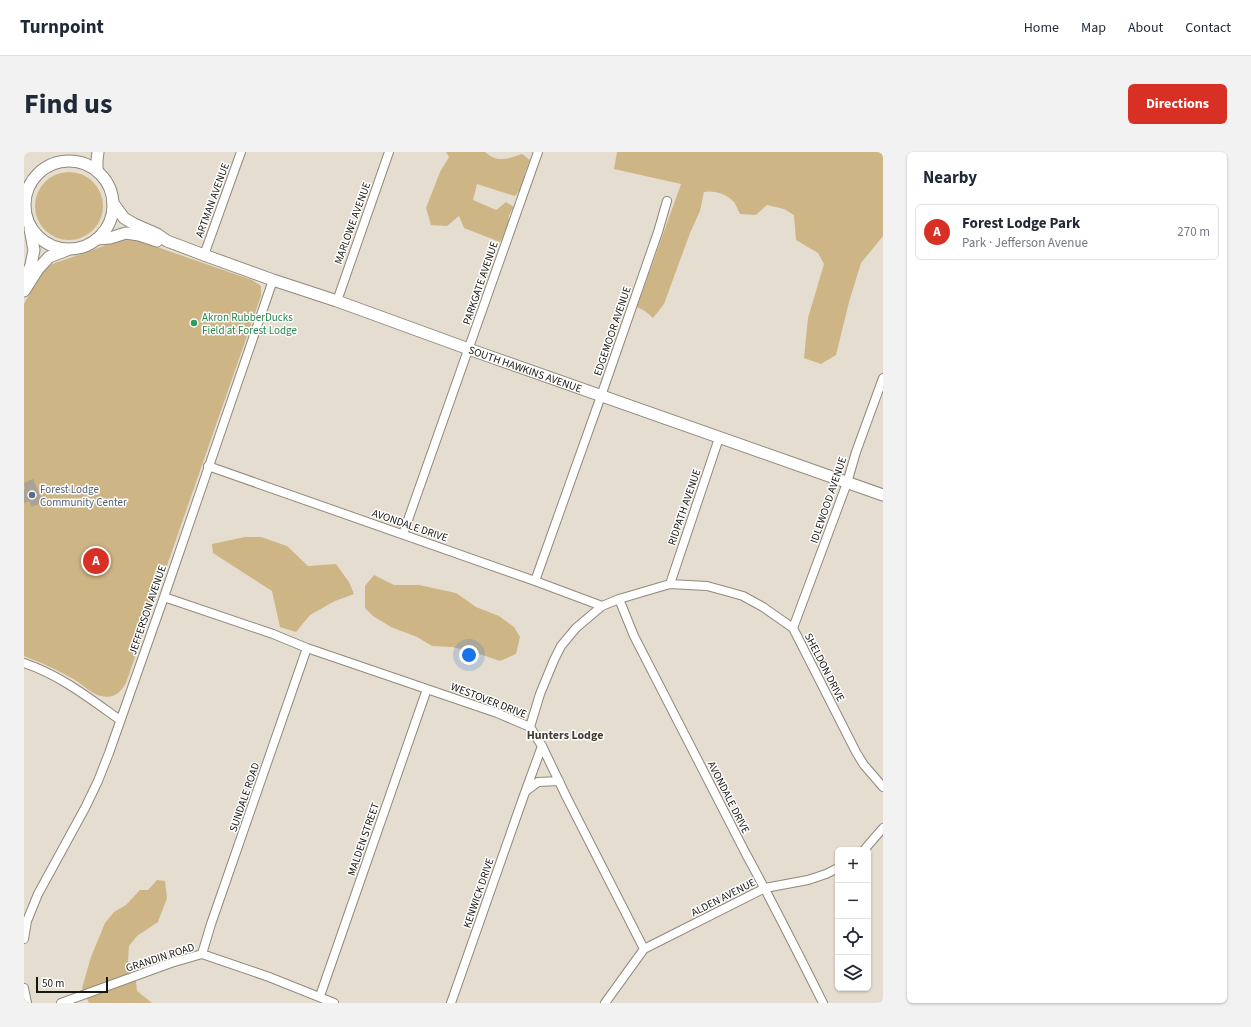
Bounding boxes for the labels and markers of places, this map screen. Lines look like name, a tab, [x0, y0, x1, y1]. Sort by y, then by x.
place label: Akron RubberDucks Field at Forest Lodge	[202, 310, 297, 338]
marker: Akron RubberDucks Field at Forest Lodge	[189, 318, 199, 328]
place label: Forest Lodge Community Center	[40, 482, 127, 510]
marker: Forest Lodge Community Center	[27, 490, 37, 500]
pin: A	[83, 546, 109, 576]

